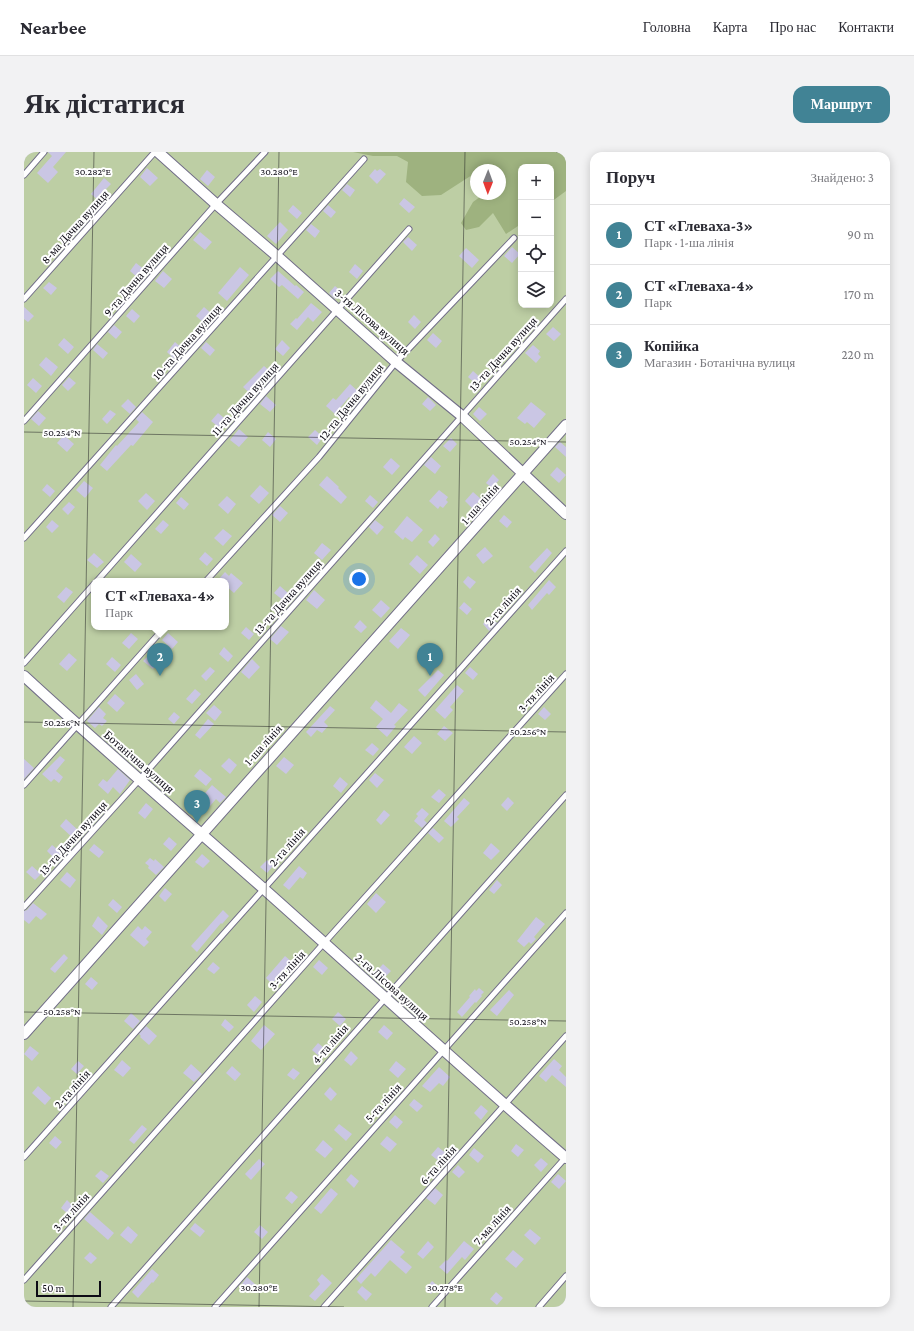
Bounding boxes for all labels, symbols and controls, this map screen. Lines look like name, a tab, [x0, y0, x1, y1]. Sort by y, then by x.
text: Nearbee	[20, 17, 86, 38]
text: Головна	[643, 19, 691, 35]
text: Карта	[713, 19, 747, 35]
text: Про нас	[769, 19, 816, 35]
text: Контакти	[838, 19, 894, 35]
button: Маршрут	[793, 86, 890, 123]
text: Як дістатися	[24, 88, 185, 119]
north arrow	[470, 164, 506, 200]
map controls	[518, 164, 554, 308]
button: +	[518, 164, 554, 200]
text: 30.282°E	[75, 166, 112, 177]
text: 30.280°E	[260, 166, 298, 177]
text: Поруч	[606, 168, 655, 187]
text: Знайдено: 3	[810, 170, 874, 185]
street label: 8-ма Дачна вулиця	[38, 187, 112, 267]
button: −	[518, 200, 554, 236]
text: СТ «Глеваха-3»	[644, 218, 753, 234]
text: 1	[617, 227, 621, 242]
text: 90 m	[847, 227, 874, 242]
text: Парк · 1-ша лінія	[644, 235, 734, 250]
button: locate	[518, 236, 554, 272]
street label: 9-та Дачна вулиця	[101, 240, 172, 319]
button: layers	[518, 272, 554, 308]
text: СТ «Глеваха-4»	[644, 278, 754, 294]
street label: 3-тя Лісова вулиця	[332, 286, 412, 358]
text: 2	[616, 287, 622, 302]
text: 170 m	[844, 287, 874, 302]
text: Парк	[644, 295, 672, 310]
street label: 10-та Дачна вулиця	[150, 301, 225, 382]
street label: 13-та Дачна вулиця	[466, 314, 540, 394]
text: Копійка	[644, 338, 699, 354]
text: 3	[616, 347, 622, 362]
text: 220 m	[841, 347, 874, 362]
text: Магазин · Ботанічна вулиця	[644, 355, 795, 370]
street label: 11-та Дачна вулиця	[209, 359, 282, 438]
street label: 12-та Дачна вулиця	[316, 360, 387, 443]
text: 50.254°N	[43, 427, 81, 438]
text: 50.254°N	[509, 436, 547, 447]
street label: 1-ша лінія	[458, 480, 502, 527]
street label: 13-та Дачна вулиця	[251, 557, 325, 637]
your location	[349, 569, 369, 589]
popup	[91, 578, 229, 630]
street label: 2-га лінія	[482, 583, 524, 628]
text: СТ «Глеваха-4»	[105, 588, 215, 604]
text: Парк	[105, 605, 133, 620]
pin: 2	[147, 643, 173, 676]
pin: 1	[417, 643, 443, 676]
street label: 3-тя лінія	[515, 670, 557, 715]
text: 50.256°N	[44, 717, 81, 728]
street label: 1-ша лінія	[241, 721, 285, 768]
text: 50.256°N	[510, 726, 547, 737]
street label: Ботанічна вулиця	[101, 728, 177, 797]
pin: 3	[184, 790, 210, 823]
street label: 13-та Дачна вулиця	[36, 798, 110, 878]
street label: 2-га лінія	[266, 824, 308, 869]
street label: 3-тя лінія	[266, 947, 308, 992]
street label: 2-га Лісова вулиця	[353, 950, 432, 1024]
text: 50.258°N	[43, 1006, 81, 1017]
text: 50.258°N	[509, 1016, 547, 1027]
street label: 4-та лінія	[309, 1021, 351, 1067]
street label: 2-га лінія	[51, 1066, 93, 1111]
street label: 5-та лінія	[362, 1080, 404, 1125]
street label: 6-та лінія	[417, 1142, 460, 1188]
street label: 3-тя лінія	[50, 1189, 92, 1234]
street label: 7-ма лінія	[470, 1202, 514, 1248]
scale bar	[36, 1279, 101, 1298]
text: 50 m	[42, 1282, 64, 1294]
text: 30.280°E	[240, 1282, 278, 1293]
text: 30.278°E	[427, 1282, 464, 1293]

